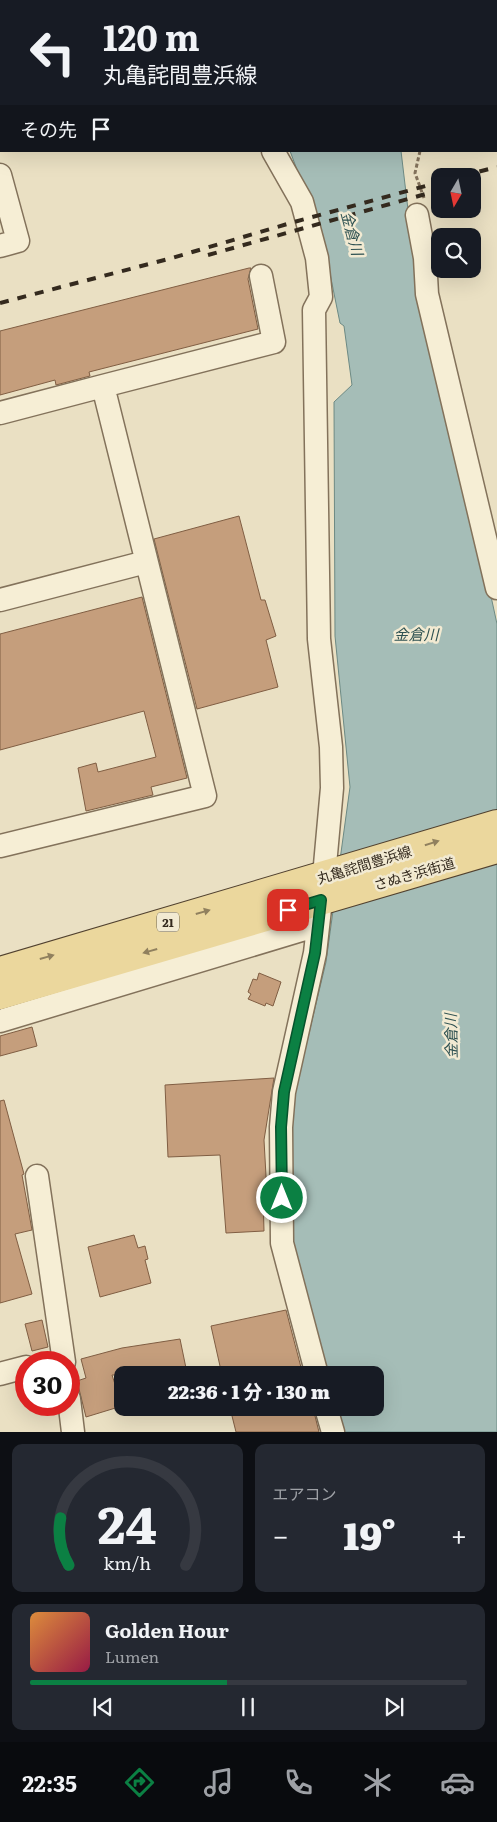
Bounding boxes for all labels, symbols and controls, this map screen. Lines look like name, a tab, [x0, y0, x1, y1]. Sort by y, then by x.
text: 120 m	[103, 10, 200, 62]
icon: left	[20, 20, 85, 85]
text: 丸亀詫間豊浜線	[103, 57, 257, 90]
text: その先	[20, 115, 77, 143]
icon: arrive	[87, 115, 115, 143]
north arrow	[431, 168, 481, 218]
map controls	[431, 168, 481, 278]
water label: 金倉川	[336, 208, 370, 260]
button: search	[431, 228, 481, 278]
water label: 金倉川	[393, 622, 440, 645]
one-way arrow	[425, 839, 440, 847]
street label: 丸亀詫間豊浜線	[314, 840, 414, 888]
street label: さぬき浜街道	[371, 852, 457, 894]
pin	[267, 889, 309, 931]
icon: arrive	[274, 896, 302, 924]
one-way arrow	[195, 907, 210, 915]
road number: 21	[157, 912, 179, 932]
one-way arrow	[142, 947, 157, 955]
one-way arrow	[39, 953, 54, 961]
water label: 金倉川	[438, 1011, 462, 1059]
position arrow	[255, 1171, 307, 1223]
speed limit sign: 30	[15, 1351, 80, 1416]
text: 22:36 · 1 分 · 130 m	[168, 1377, 330, 1405]
text: エアコン	[273, 1481, 337, 1505]
text: 24	[98, 1483, 157, 1560]
text: 19°	[343, 1505, 396, 1562]
text: −	[273, 1513, 289, 1555]
text: +	[451, 1513, 467, 1555]
text: km/h	[103, 1549, 151, 1576]
text: Golden Hour	[105, 1616, 229, 1644]
text: Lumen	[105, 1644, 159, 1668]
icon: previous	[89, 1693, 117, 1721]
icon: pause	[234, 1693, 262, 1721]
icon: next	[380, 1693, 408, 1721]
icon: directions	[122, 1765, 157, 1800]
icon: music	[201, 1765, 236, 1800]
icon: phone	[281, 1765, 316, 1800]
icon: climate	[360, 1765, 395, 1800]
icon: car	[440, 1765, 475, 1800]
text: 22:35	[22, 1766, 77, 1799]

